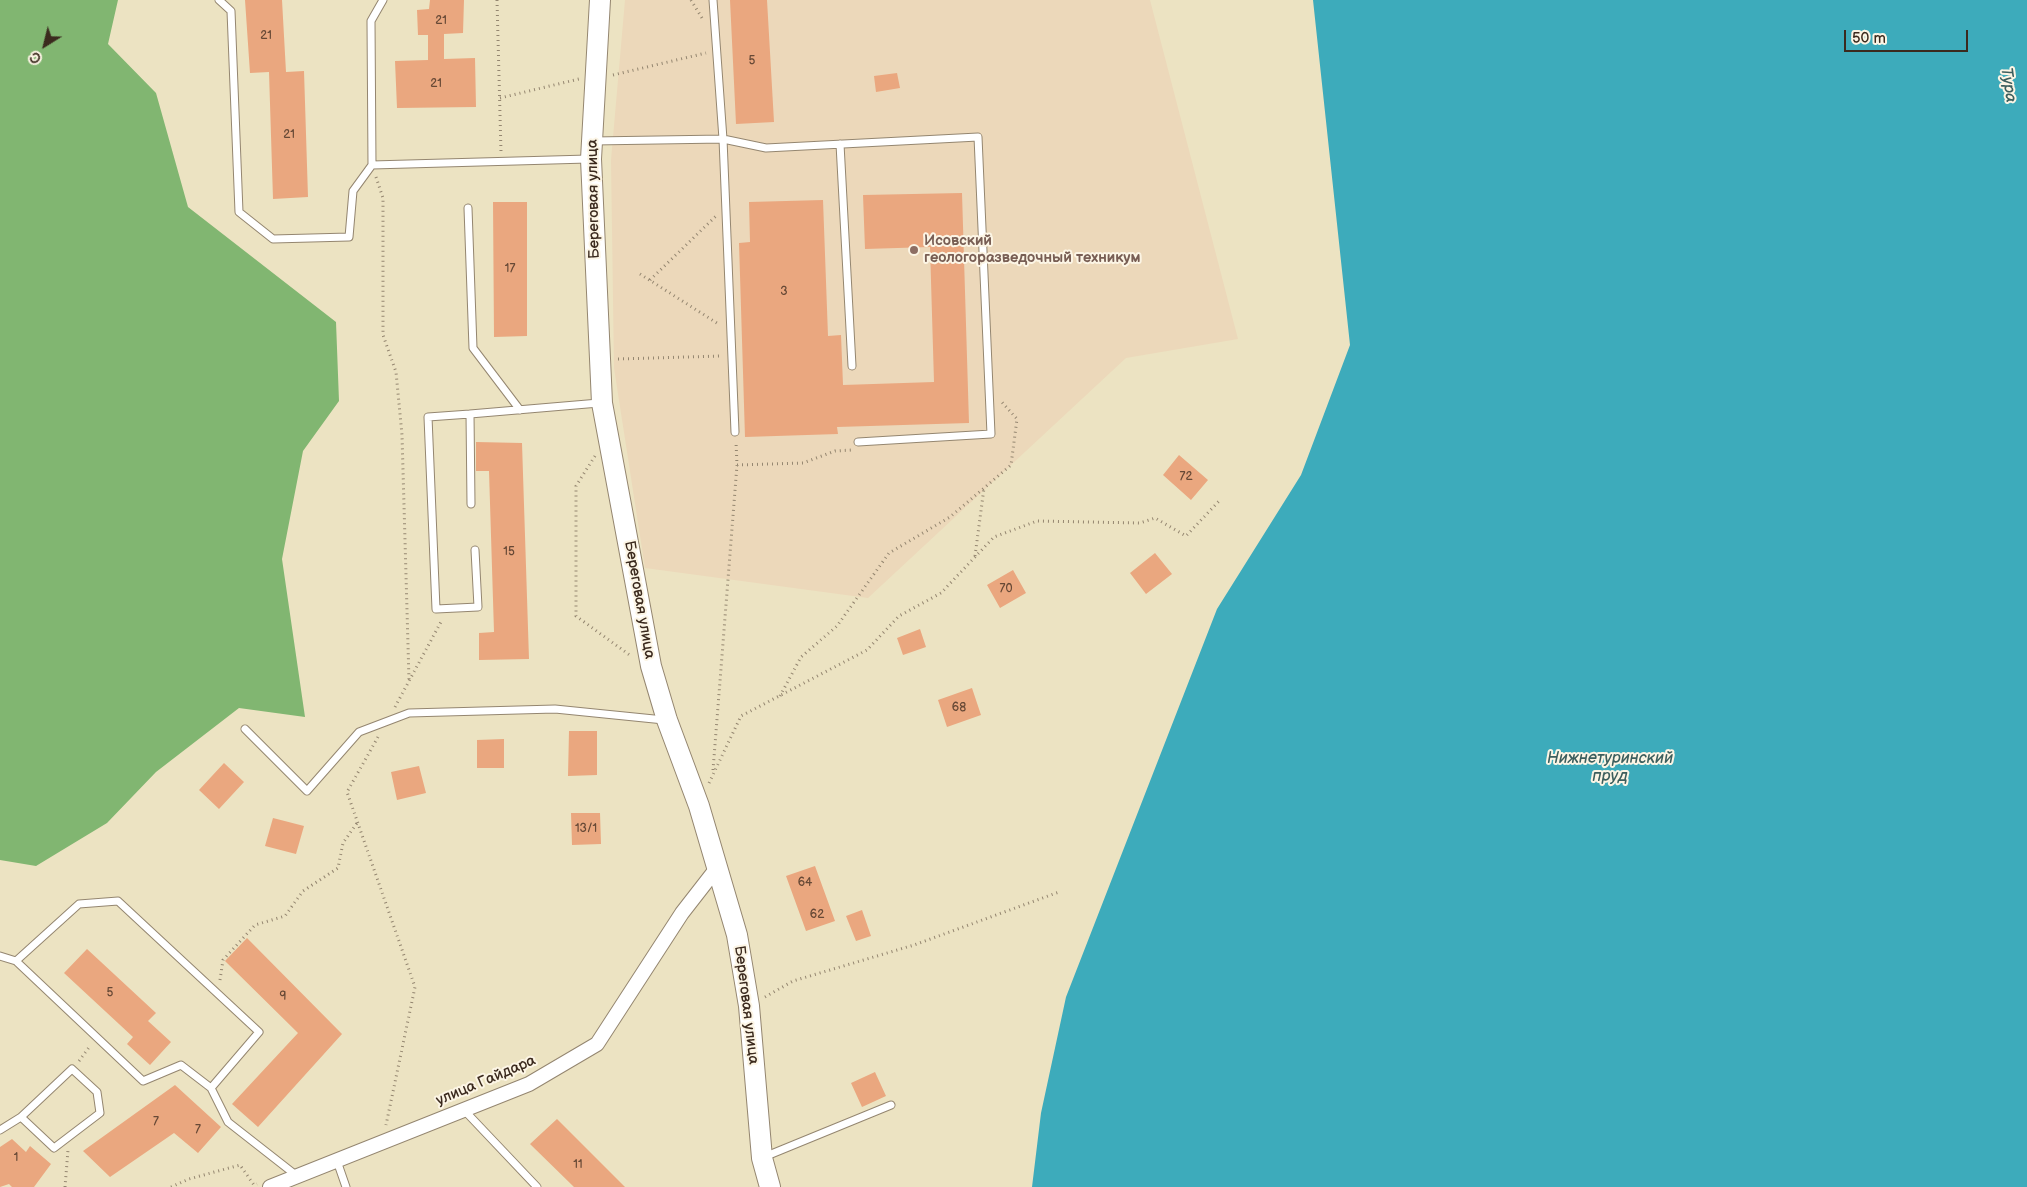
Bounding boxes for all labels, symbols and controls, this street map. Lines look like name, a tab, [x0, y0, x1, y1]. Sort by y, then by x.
house number: 21	[435, 14, 447, 28]
north arrow	[20, 20, 70, 70]
scale bar	[1847, 20, 1971, 52]
house number: 21	[260, 29, 272, 43]
text: 50 m	[1852, 29, 1886, 48]
text: С	[27, 48, 45, 67]
house number: 5	[749, 54, 755, 68]
water label: Тура	[1996, 66, 2020, 104]
house number: 21	[430, 77, 442, 91]
house number: 21	[283, 128, 295, 142]
street label: Береговая улица	[584, 139, 604, 259]
place label: Исовский геологоразведочный техникум	[924, 232, 1141, 267]
marker: Исовский геологоразведочный техникум	[908, 244, 920, 256]
house number: 17	[505, 262, 515, 276]
house number: 3	[780, 285, 788, 299]
house number: 72	[1180, 470, 1192, 484]
street label: Береговая улица	[620, 540, 658, 660]
house number: 15	[503, 545, 515, 559]
house number: 70	[1000, 582, 1012, 596]
house number: 68	[952, 701, 966, 715]
water label: Нижнетуринский пруд	[1547, 749, 1673, 787]
house number: 13/1	[575, 822, 597, 836]
house number: 64	[798, 876, 812, 890]
house number: 62	[810, 908, 824, 922]
street label: Береговая улица	[730, 945, 762, 1065]
house number: 5	[107, 986, 113, 1000]
house number: 9	[280, 990, 286, 1004]
street label: улица Гайдара	[433, 1052, 539, 1110]
house number: 7	[153, 1115, 159, 1129]
house number: 7	[195, 1123, 201, 1137]
house number: 1	[14, 1151, 18, 1165]
house number: 11	[573, 1158, 583, 1172]

